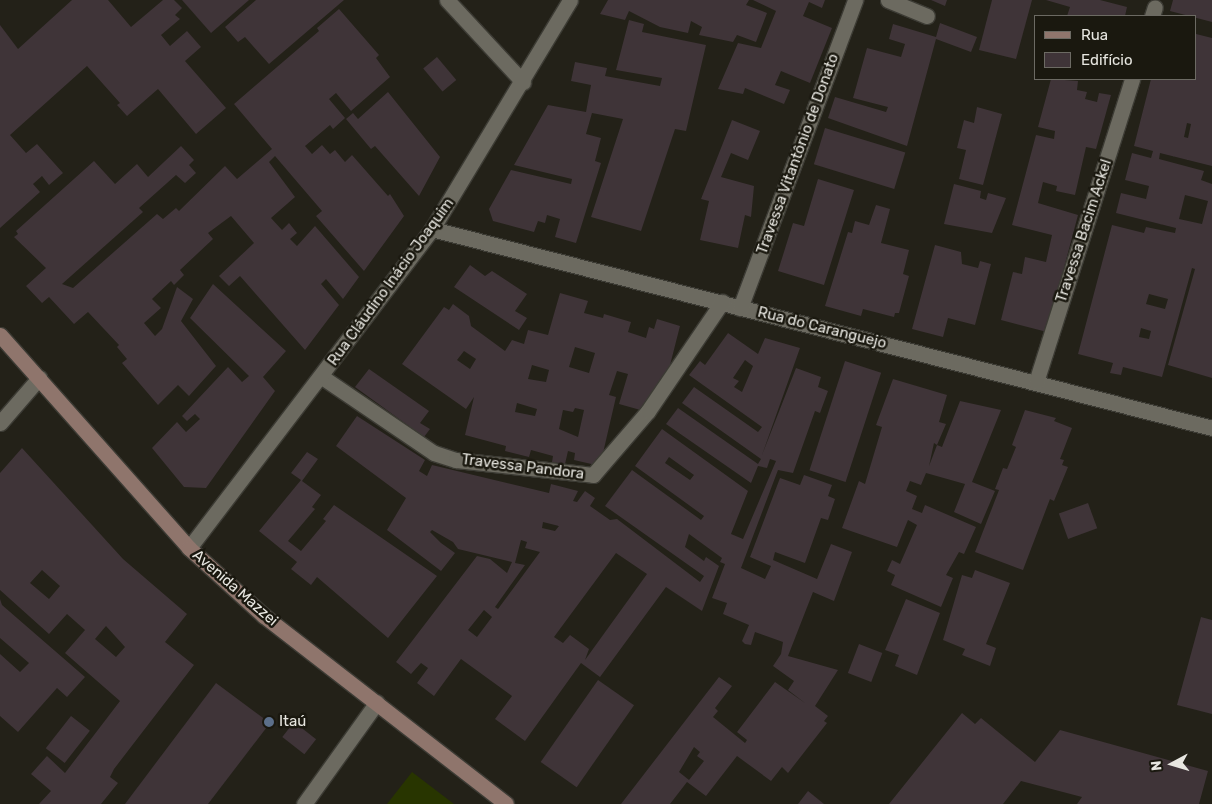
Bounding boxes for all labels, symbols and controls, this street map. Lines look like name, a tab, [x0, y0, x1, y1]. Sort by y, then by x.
legend	[1034, 15, 1197, 80]
text: Rua	[1081, 26, 1108, 44]
street label: Travessa Vitantônio de Donato	[753, 51, 843, 257]
text: Edifício	[1081, 51, 1133, 69]
street label: Travessa Bacim Ackel	[1052, 157, 1116, 305]
street label: Rua Cláudino Inácio Joaquim	[324, 195, 458, 369]
street label: Rua do Caranguejo	[756, 303, 888, 353]
street label: Travessa Pandora	[461, 451, 585, 483]
street label: Avenida Mazzei	[189, 546, 281, 630]
place label: Itaú	[279, 713, 306, 731]
marker: Itaú	[263, 716, 275, 728]
north arrow	[1147, 739, 1197, 789]
text: N	[1148, 760, 1166, 772]

